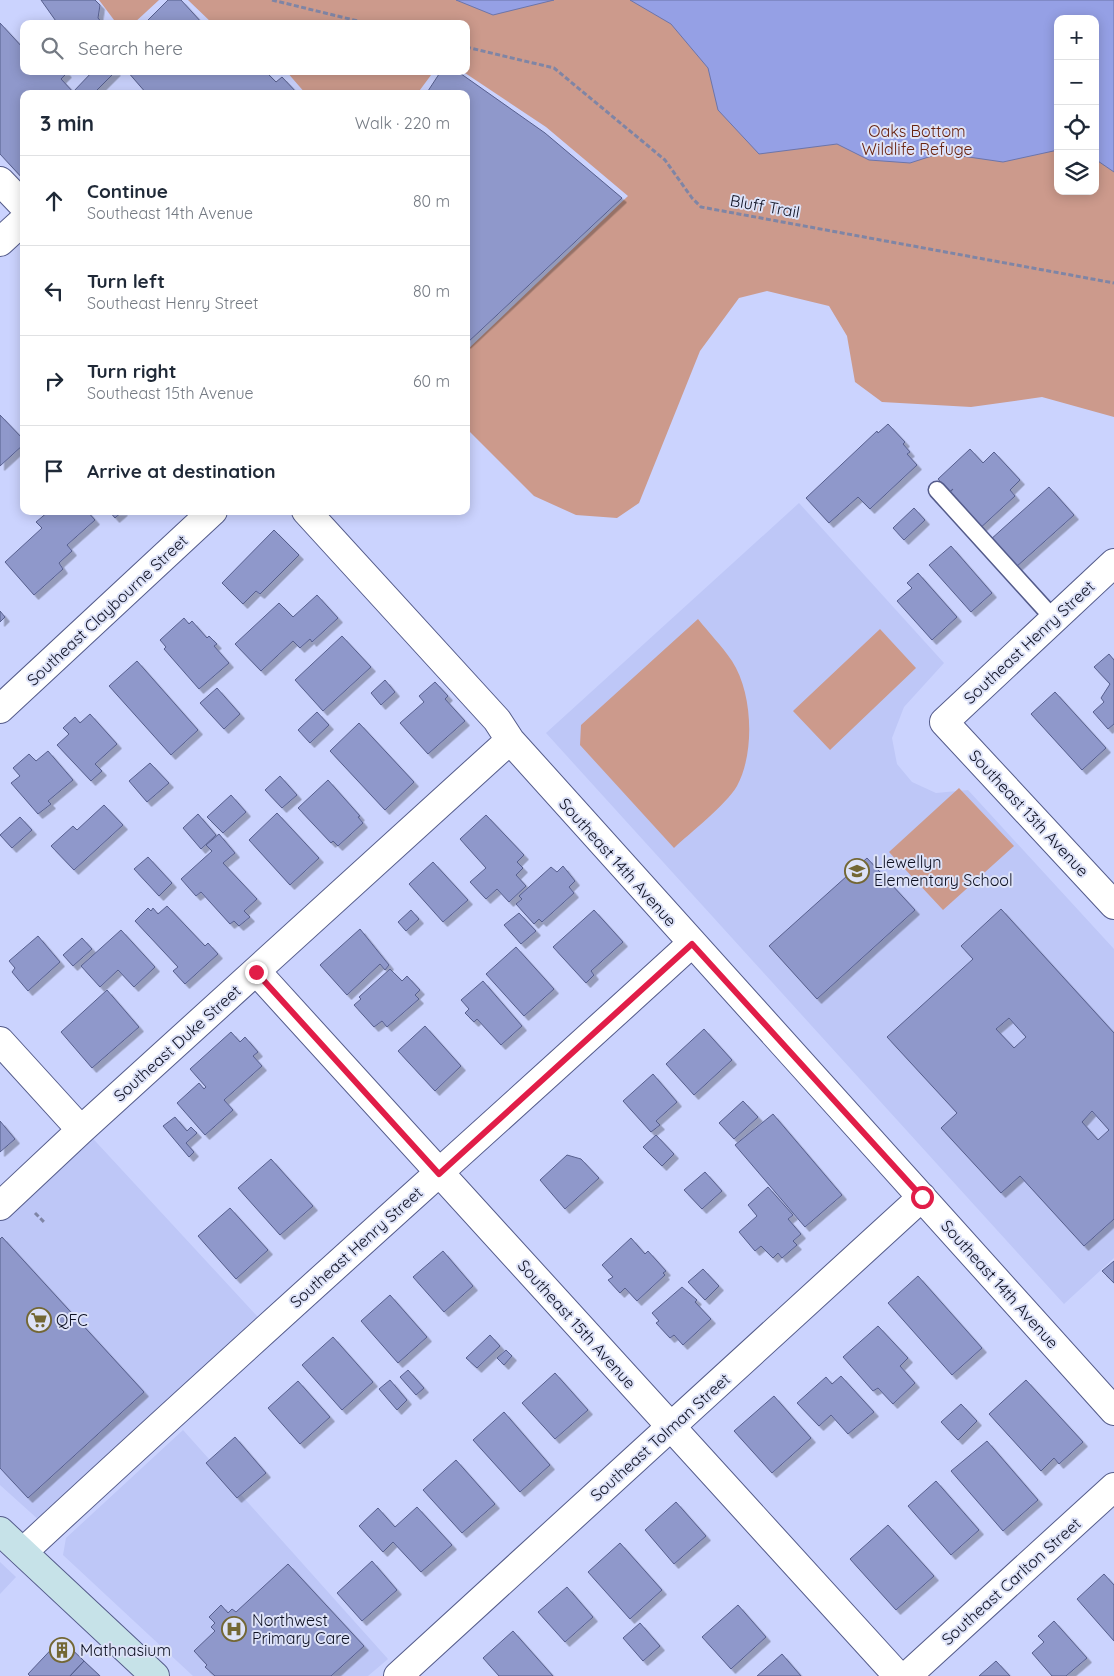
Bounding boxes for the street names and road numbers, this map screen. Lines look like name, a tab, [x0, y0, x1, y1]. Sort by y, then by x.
street label: Bluff Trail	[729, 190, 801, 222]
street label: Southeast Claybourne Street	[23, 530, 191, 690]
street label: Southeast Henry Street	[959, 576, 1099, 708]
street label: Southeast 13th Avenue	[965, 745, 1093, 881]
street label: Southeast 14th Avenue	[555, 794, 681, 930]
street label: Southeast Duke Street	[109, 981, 245, 1105]
street label: Southeast Henry Street	[286, 1182, 426, 1312]
street label: Southeast 14th Avenue	[937, 1216, 1063, 1352]
street label: Southeast 15th Avenue	[514, 1255, 640, 1393]
street label: Southeast Tolman Street	[586, 1369, 734, 1505]
street label: Southeast Carlton Street	[937, 1513, 1085, 1649]

